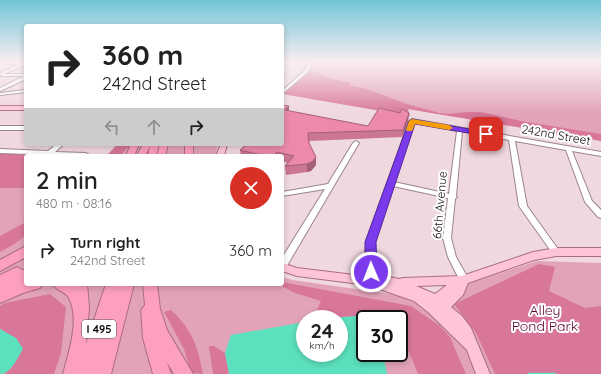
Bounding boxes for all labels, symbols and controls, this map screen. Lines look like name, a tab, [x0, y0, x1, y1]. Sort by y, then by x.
text: 360 m	[102, 37, 183, 72]
icon: right	[36, 40, 88, 92]
text: 242nd Street	[102, 72, 207, 95]
icon: left	[101, 116, 123, 138]
icon: ahead	[143, 116, 165, 138]
icon: right	[185, 116, 207, 138]
pin	[469, 117, 503, 151]
street label: 242nd Street	[520, 121, 592, 148]
icon: arrive	[475, 123, 497, 145]
text: 2 min	[36, 165, 98, 195]
button: close	[230, 167, 272, 209]
street label: 66th Avenue	[429, 170, 450, 240]
text: 480 m · 08:16	[36, 195, 112, 211]
text: Turn right	[70, 233, 141, 252]
icon: right	[36, 239, 58, 261]
text: 360 m	[229, 241, 272, 260]
position arrow	[350, 251, 392, 293]
text: 242nd Street	[70, 252, 146, 268]
park label: Alley Pond Park	[512, 301, 578, 335]
speed limit sign: 30	[356, 310, 408, 362]
text: 24	[310, 318, 334, 343]
road number: I 495	[82, 320, 116, 338]
text: km/h	[309, 339, 335, 352]

